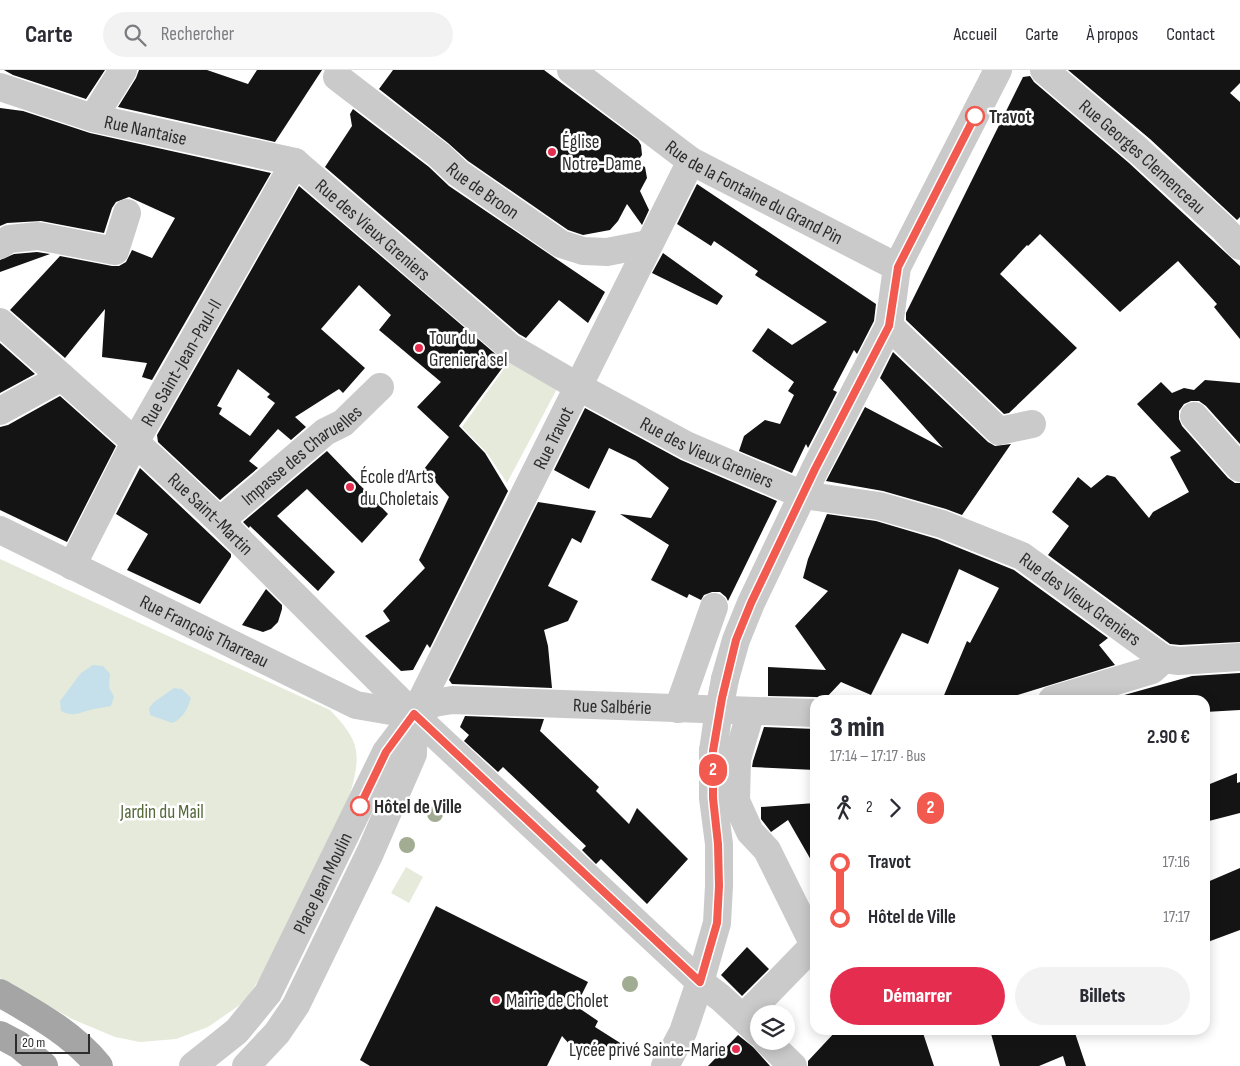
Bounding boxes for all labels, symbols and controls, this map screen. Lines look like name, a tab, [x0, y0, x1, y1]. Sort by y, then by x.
search box	[103, 12, 453, 57]
text: Carte	[25, 20, 73, 49]
icon: search	[121, 21, 149, 49]
text: Rechercher	[161, 23, 234, 46]
text: Accueil	[953, 24, 997, 45]
text: Carte	[1025, 24, 1058, 45]
text: À propos	[1086, 24, 1138, 45]
text: Contact	[1166, 24, 1215, 45]
street label: Rue Georges Clemenceau	[1074, 95, 1210, 219]
marker: Travot	[965, 106, 985, 126]
place label: Travot	[989, 106, 1032, 129]
street label: Rue Nantaise	[102, 111, 189, 151]
place label: Église Notre-Dame	[562, 131, 642, 176]
street label: Rue de la Fontaine du Grand Pin	[660, 136, 846, 250]
marker: Église Notre-Dame	[546, 146, 558, 158]
street label: Rue de Broon	[441, 158, 523, 225]
street label: Rue des Vieux Greniers	[310, 175, 435, 286]
street label: Rue Saint-Jean-Paul-II	[136, 295, 227, 431]
place label: Tour du Grenier à sel	[429, 327, 507, 372]
marker: Tour du Grenier à sel	[413, 342, 425, 354]
street label: Impasse des Charuelles	[237, 401, 367, 511]
street label: Rue Travot	[529, 403, 579, 473]
street label: Rue des Vieux Greniers	[636, 412, 777, 494]
place label: École d’Arts du Choletais	[360, 466, 439, 511]
street label: Rue Saint-Martin	[163, 469, 257, 561]
marker: École d’Arts du Choletais	[344, 481, 356, 493]
street label: Rue des Vieux Greniers	[1015, 548, 1145, 652]
street label: Rue François Tharreau	[136, 591, 272, 673]
street label: Rue Salbérie	[573, 694, 652, 720]
text: 3 min	[830, 711, 885, 744]
text: 2.90 €	[1147, 726, 1190, 749]
text: 17:14 – 17:17 · Bus	[830, 747, 926, 766]
line badge: 2	[697, 754, 729, 786]
text: 2	[709, 759, 717, 780]
icon: walk	[830, 794, 858, 822]
icon: forward	[881, 794, 909, 822]
marker: Hôtel de Ville	[350, 796, 370, 816]
place label: Hôtel de Ville	[374, 796, 462, 819]
text: 2	[927, 797, 934, 818]
text: 2	[866, 798, 873, 817]
park label: Jardin du Mail	[119, 801, 204, 824]
street label: Place Jean Moulin	[289, 829, 358, 938]
text: Travot	[868, 851, 911, 874]
text: 17:16	[1163, 853, 1190, 872]
text: Hôtel de Ville	[868, 906, 956, 929]
text: 17:17	[1163, 908, 1190, 927]
button: Démarrer	[830, 967, 1005, 1025]
button: Billets	[1015, 967, 1190, 1025]
place label: Mairie de Cholet	[506, 990, 609, 1013]
marker: Mairie de Cholet	[490, 994, 502, 1006]
map controls	[750, 1005, 795, 1050]
button: layers	[750, 1005, 795, 1050]
scale bar	[15, 1031, 90, 1054]
text: 20 m	[22, 1034, 45, 1051]
place label: Lycée privé Sainte-Marie	[569, 1039, 726, 1062]
marker: Lycée privé Sainte-Marie	[730, 1043, 742, 1055]

